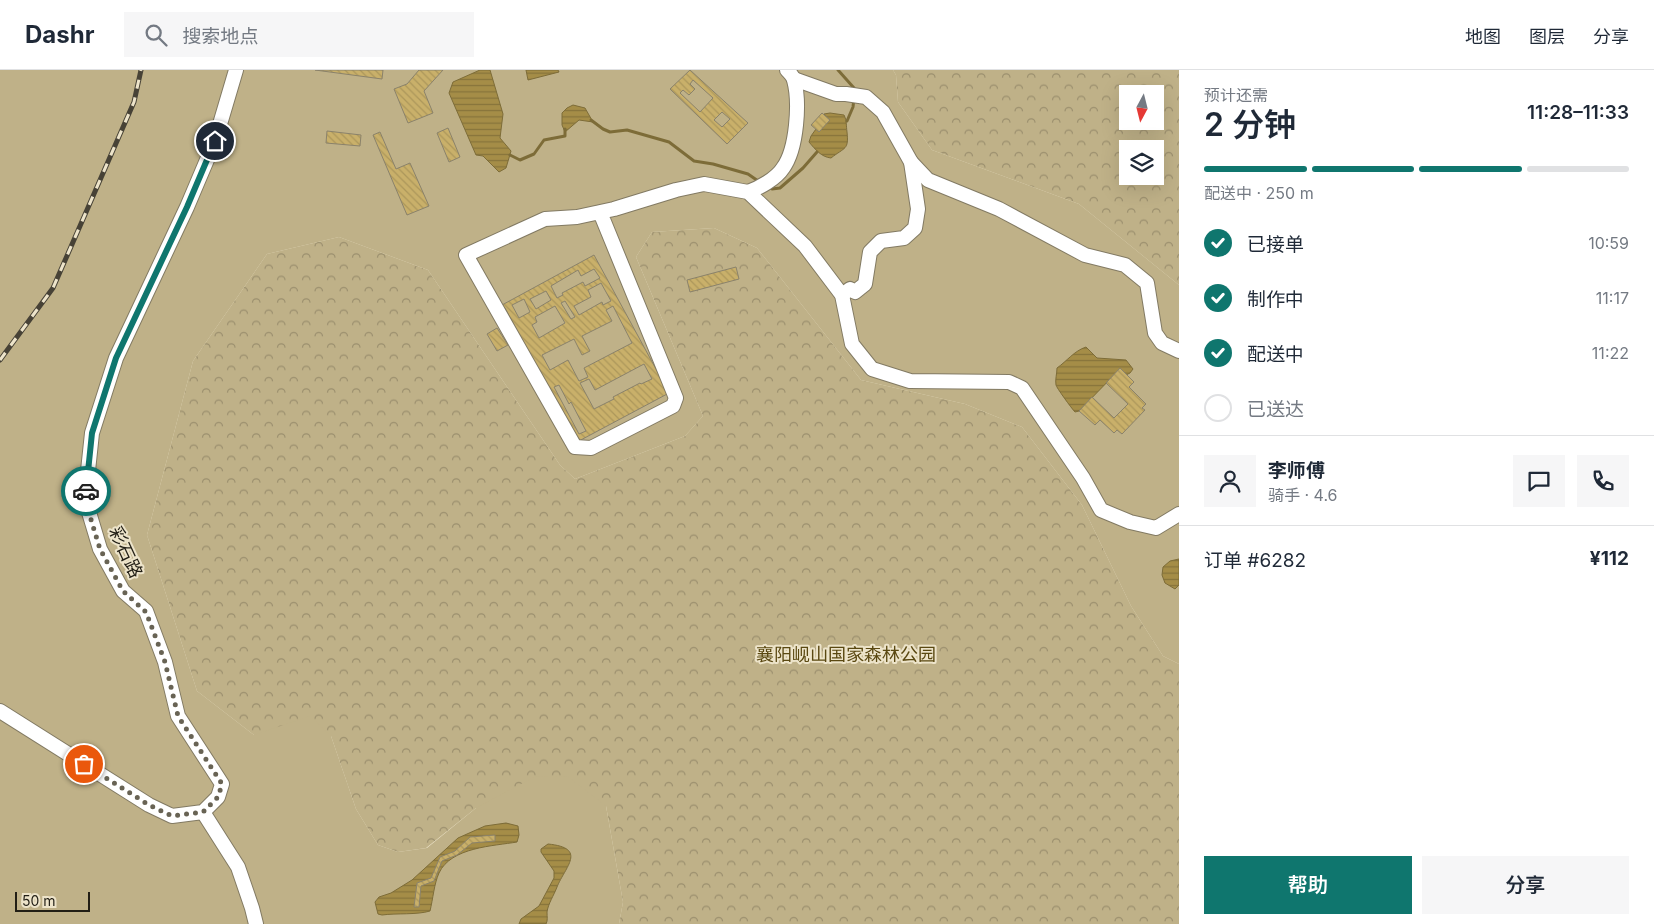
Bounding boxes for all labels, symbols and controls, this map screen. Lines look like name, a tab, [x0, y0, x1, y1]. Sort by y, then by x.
search box	[124, 12, 474, 57]
text: Dashr	[25, 20, 94, 49]
icon: search	[142, 21, 170, 49]
text: 搜索地点	[182, 25, 258, 48]
text: 地图	[1465, 26, 1501, 47]
text: 图层	[1529, 26, 1565, 47]
text: 分享	[1593, 26, 1629, 47]
north arrow	[1119, 85, 1164, 130]
map controls	[1119, 85, 1164, 185]
text: 预计还需	[1204, 85, 1268, 105]
text: 11:28–11:33	[1527, 101, 1629, 124]
text: 2 分钟	[1204, 105, 1296, 144]
pin	[194, 120, 236, 162]
icon: home	[201, 127, 229, 155]
button: layers	[1119, 140, 1164, 185]
text: 配送中 · 250 m	[1204, 183, 1314, 203]
icon: check	[1204, 229, 1232, 257]
text: 已接单	[1247, 233, 1304, 256]
text: 10:59	[1588, 233, 1629, 253]
icon: check	[1204, 284, 1232, 312]
text: 制作中	[1247, 288, 1304, 311]
text: 11:17	[1596, 288, 1629, 308]
icon: check	[1204, 339, 1232, 367]
text: 配送中	[1247, 343, 1304, 366]
text: 11:22	[1592, 343, 1629, 363]
text: 已送达	[1247, 398, 1304, 421]
button: person	[1204, 455, 1256, 507]
button: chat	[1513, 455, 1565, 507]
button: phone	[1577, 455, 1629, 507]
text: 李师傅	[1268, 459, 1325, 482]
courier	[61, 466, 111, 516]
icon: car	[72, 477, 100, 505]
text: 骑手 · 4.6	[1268, 485, 1338, 505]
street label: 彩石路	[105, 523, 147, 581]
text: ¥112	[1590, 547, 1629, 570]
text: 订单 #6282	[1204, 549, 1306, 572]
park label: 襄阳岘山国家森林公园	[756, 644, 936, 665]
pin	[63, 743, 105, 785]
icon: bag	[70, 750, 98, 778]
button: 帮助	[1204, 856, 1412, 914]
button: 分享	[1422, 856, 1629, 914]
scale bar	[15, 889, 90, 912]
text: 50 m	[22, 892, 56, 909]

